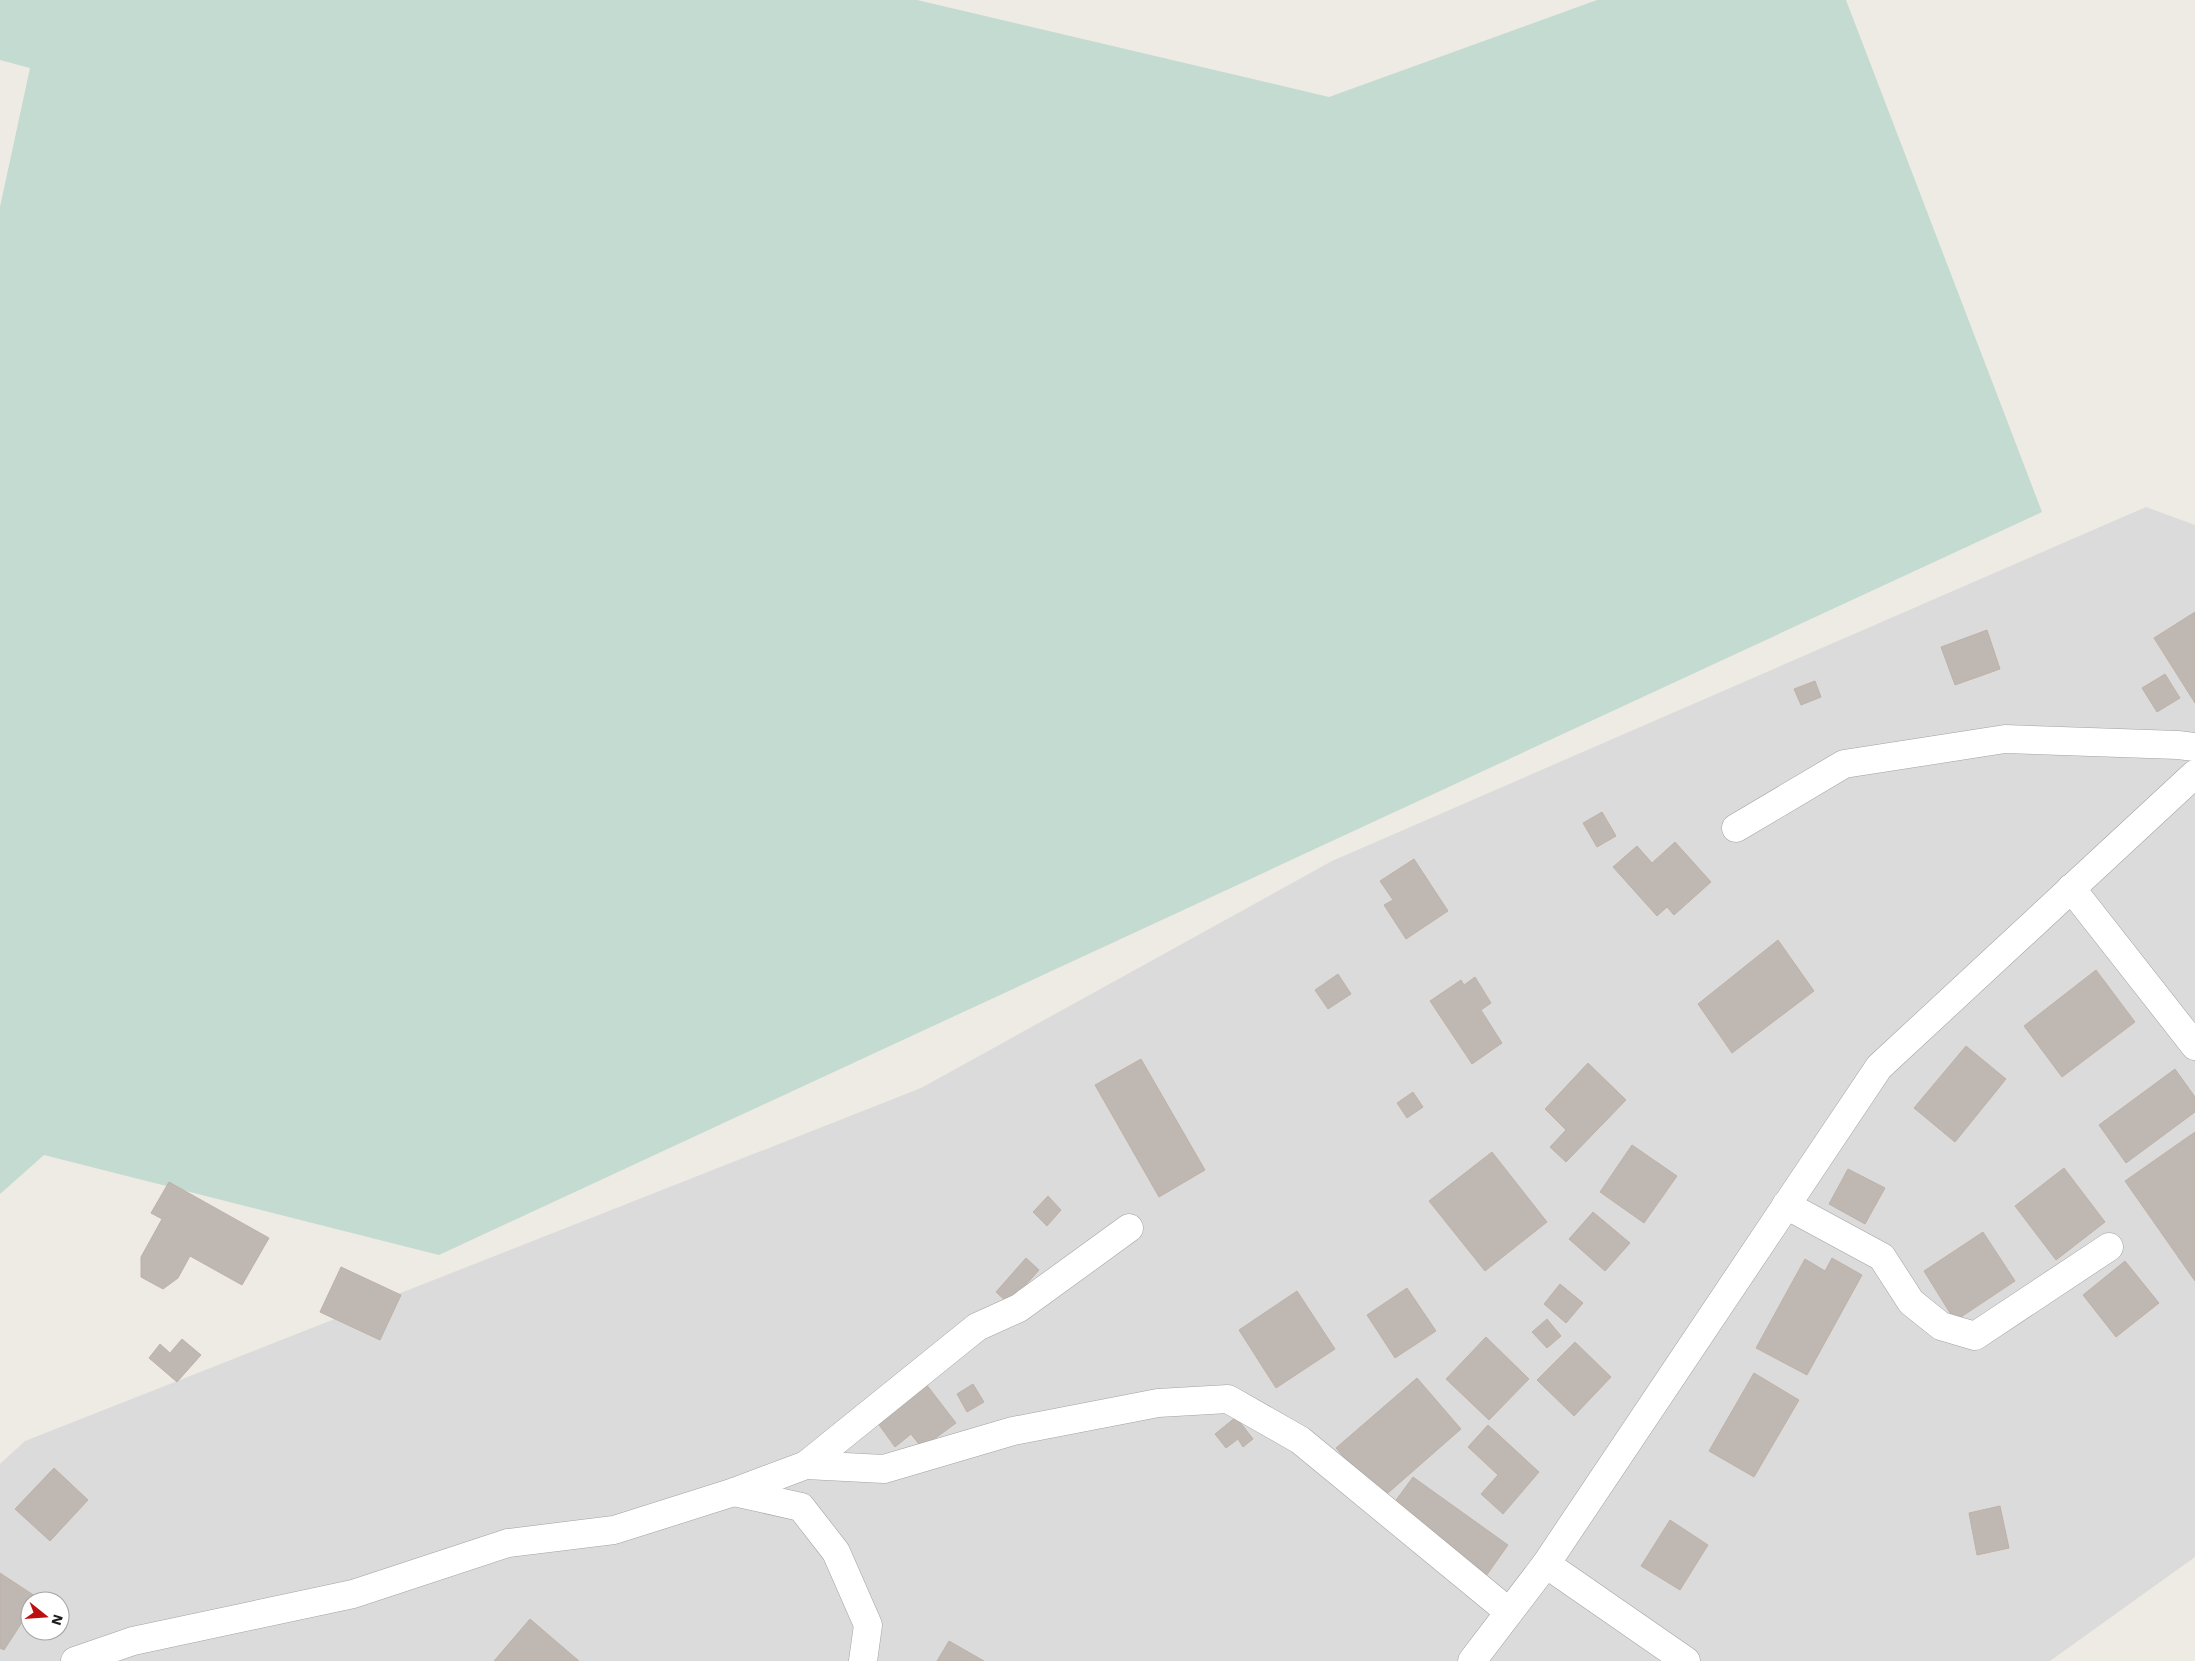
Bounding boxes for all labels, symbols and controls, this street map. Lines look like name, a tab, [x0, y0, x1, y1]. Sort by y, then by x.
north arrow	[20, 1591, 70, 1641]
text: N	[48, 1613, 67, 1627]

